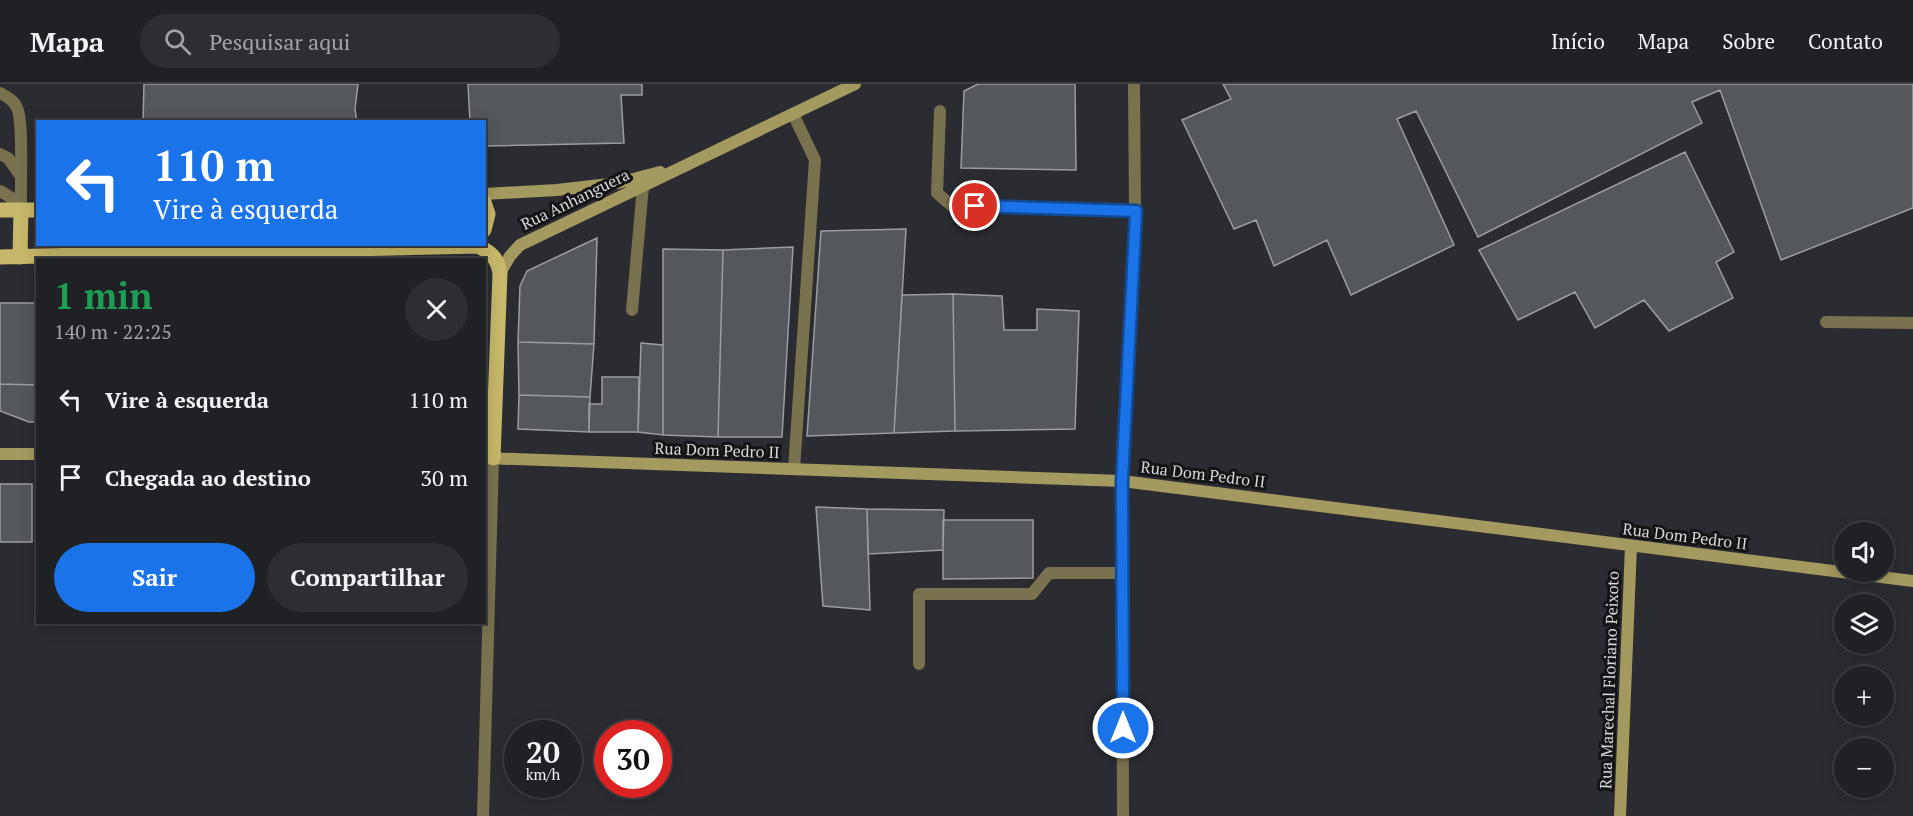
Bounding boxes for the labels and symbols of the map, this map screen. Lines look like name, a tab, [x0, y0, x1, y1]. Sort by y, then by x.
street label: Rua Anhanguera	[517, 163, 633, 235]
pin	[949, 180, 1000, 231]
street label: Rua Dom Pedro II	[654, 437, 780, 463]
street label: Rua Dom Pedro II	[1139, 455, 1267, 493]
street label: Rua Dom Pedro II	[1621, 517, 1749, 555]
street label: Rua Marechal Floriano Peixoto	[1594, 570, 1624, 789]
position arrow	[1091, 696, 1155, 760]
speed limit sign: 30	[594, 720, 672, 798]

